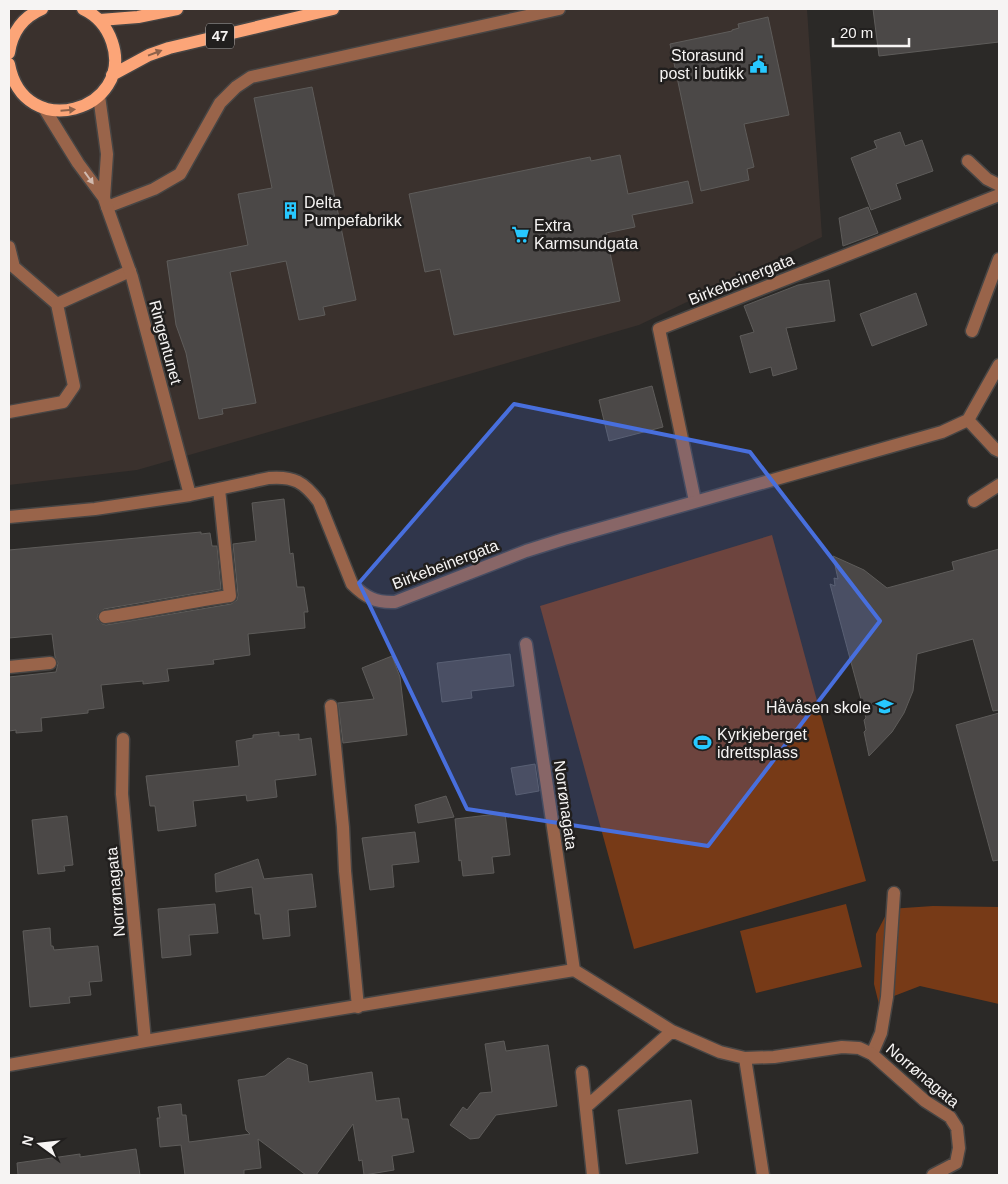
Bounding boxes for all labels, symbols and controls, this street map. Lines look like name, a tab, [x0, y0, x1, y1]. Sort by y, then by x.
scale bar	[833, 15, 909, 47]
road number: 47	[206, 24, 234, 48]
text: 20 m	[840, 24, 873, 41]
place label: Storasund post i butikk	[660, 47, 745, 82]
one-way arrow	[148, 49, 163, 56]
public building icon: Storasund post i butikk	[748, 54, 768, 74]
one-way arrow	[60, 105, 76, 113]
one-way arrow	[84, 171, 94, 185]
place label: Delta Pumpefabrikk	[304, 194, 403, 229]
building icon: Delta Pumpefabrikk	[280, 201, 300, 221]
place label: Extra Karmsundgata	[534, 217, 638, 252]
supermarket icon: Extra Karmsundgata	[510, 224, 530, 244]
street label: Birkebeinergata	[686, 251, 796, 308]
street label: Ringentunet	[146, 298, 185, 387]
street label: Birkebeinergata	[390, 536, 501, 592]
school or university icon: Håvåsen skole	[875, 697, 895, 717]
place label: Håvåsen skole	[766, 699, 871, 716]
place label: Kyrkjeberget idrettsplass	[717, 726, 807, 761]
sports icon: Kyrkjeberget idrettsplass	[693, 733, 713, 753]
street label: Norrønagata	[551, 759, 580, 851]
street label: Norrønagata	[103, 846, 128, 937]
street label: Norrønagata	[883, 1040, 963, 1111]
north arrow	[15, 1119, 65, 1169]
text: N	[18, 1134, 36, 1148]

